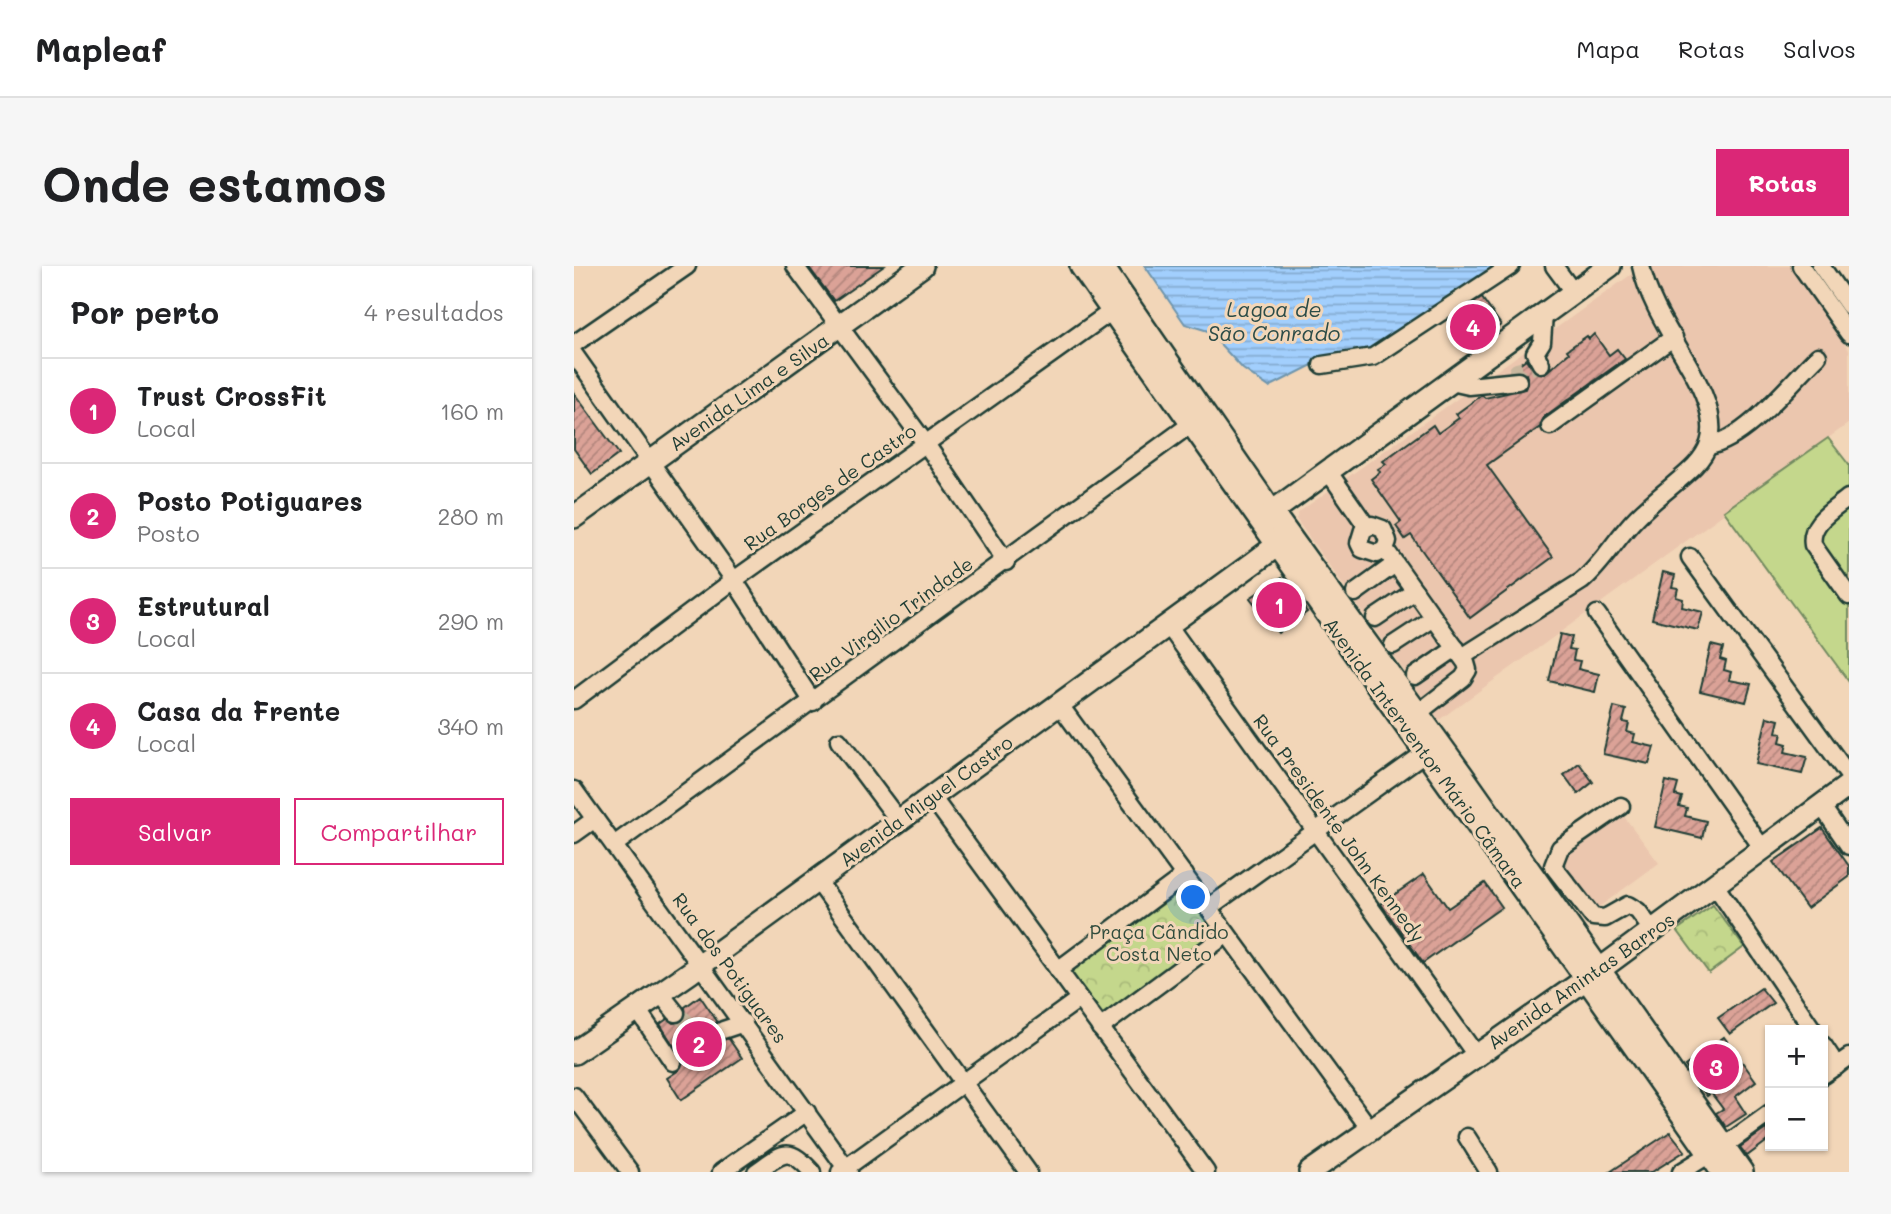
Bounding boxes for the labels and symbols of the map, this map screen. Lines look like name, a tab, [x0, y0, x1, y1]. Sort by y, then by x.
water label: Lagoa de São Conrado	[1208, 295, 1340, 346]
pin: 4	[1450, 301, 1496, 353]
street label: Avenida Lima e Silva	[664, 327, 833, 456]
street label: Rua Borges de Castro	[739, 418, 921, 556]
street label: Rua Virgilio Trindade	[804, 551, 978, 687]
pin: 1	[1256, 579, 1302, 631]
street label: Avenida Interventor Mário Câmara	[1319, 612, 1532, 893]
street label: Rua Presidente John Kennedy	[1248, 709, 1431, 947]
street label: Avenida Miguel Castro	[834, 729, 1017, 872]
your location	[1176, 880, 1210, 914]
street label: Rua dos Potiguares	[667, 888, 793, 1048]
street label: Avenida Amintas Barros	[1482, 906, 1679, 1055]
park label: Praça Cândido Costa Neto	[1089, 919, 1229, 966]
pin: 2	[676, 1018, 722, 1070]
pin: 3	[1693, 1041, 1739, 1093]

